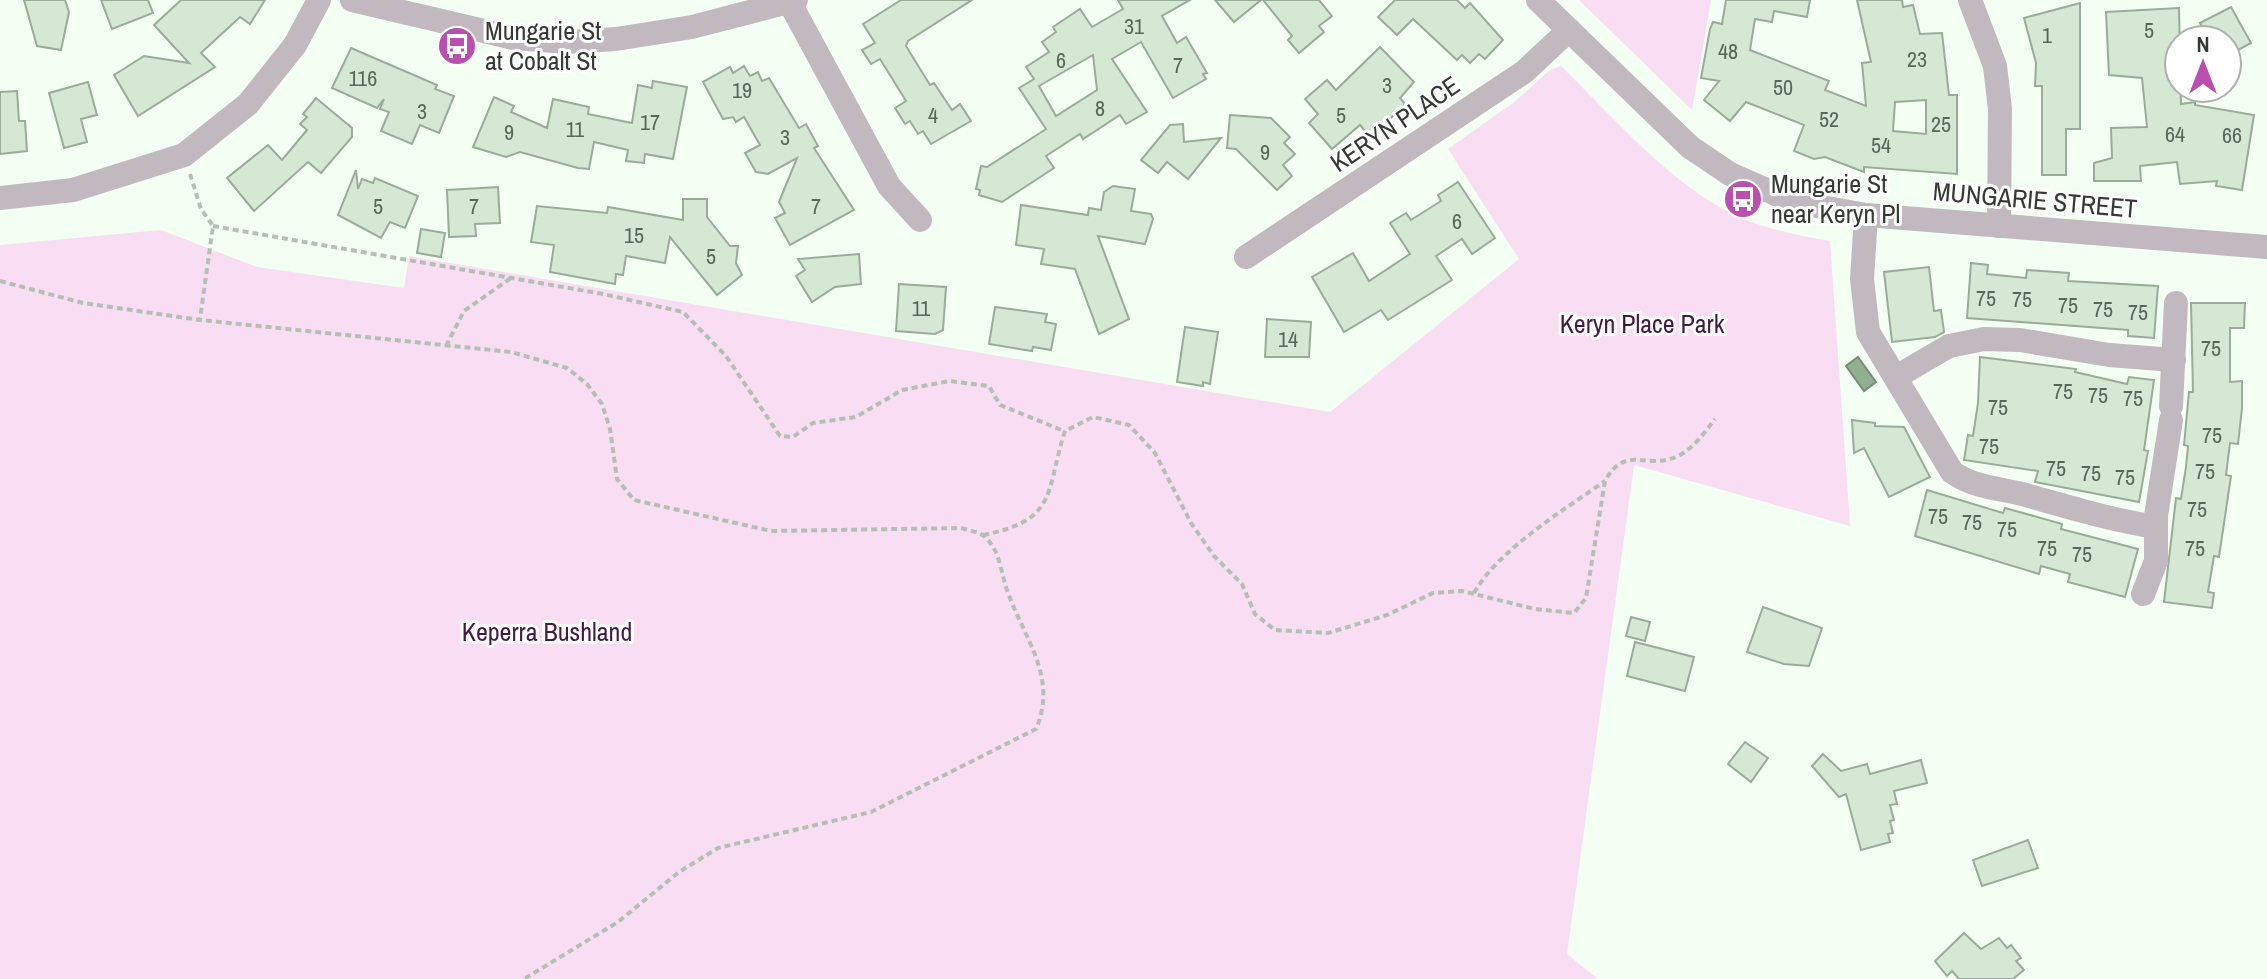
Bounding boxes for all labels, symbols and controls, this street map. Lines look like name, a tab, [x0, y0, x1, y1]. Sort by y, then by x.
house number: 31	[1124, 11, 1144, 41]
place label: Mungarie St at Cobalt St	[485, 13, 601, 78]
house number: 5	[2144, 15, 2154, 45]
house number: 1	[2042, 20, 2052, 50]
north arrow	[2163, 24, 2243, 104]
bus stop icon: Mungarie St at Cobalt St	[436, 25, 478, 67]
text: N	[2196, 29, 2210, 59]
house number: 48	[1718, 36, 1738, 66]
house number: 23	[1907, 44, 1927, 74]
house number: 6	[1056, 45, 1066, 75]
house number: 7	[1173, 50, 1183, 80]
house number: 116	[349, 63, 377, 93]
street label: KERYN PLACE	[1323, 67, 1466, 180]
house number: 3	[1382, 70, 1392, 100]
house number: 50	[1773, 72, 1793, 102]
house number: 19	[732, 75, 752, 105]
house number: 8	[1095, 93, 1105, 123]
house number: 3	[417, 96, 427, 126]
house number: 4	[928, 100, 938, 130]
house number: 5	[1336, 100, 1346, 130]
house number: 52	[1819, 104, 1839, 134]
house number: 17	[640, 107, 660, 137]
house number: 25	[1931, 109, 1951, 139]
house number: 11	[566, 114, 584, 144]
house number: 9	[504, 117, 514, 147]
house number: 64	[2165, 119, 2185, 149]
house number: 66	[2222, 120, 2242, 150]
house number: 3	[780, 122, 790, 152]
house number: 54	[1871, 130, 1891, 160]
house number: 9	[1260, 137, 1270, 167]
place label: Mungarie St near Keryn Pl	[1771, 166, 1900, 231]
street label: MUNGARIE STREET	[1931, 173, 2139, 226]
bus stop icon: Mungarie St near Keryn Pl	[1722, 178, 1764, 220]
house number: 5	[373, 191, 383, 221]
house number: 7	[469, 191, 479, 221]
house number: 7	[811, 191, 821, 221]
house number: 6	[1452, 206, 1462, 236]
house number: 15	[624, 220, 644, 250]
house number: 5	[706, 241, 716, 271]
house number: 75	[1976, 283, 1996, 313]
house number: 75	[2012, 284, 2032, 314]
house number: 75	[2058, 290, 2078, 320]
house number: 11	[912, 293, 930, 323]
house number: 75	[2093, 294, 2113, 324]
house number: 75	[2128, 297, 2148, 327]
park label: Keryn Place Park	[1560, 306, 1725, 341]
house number: 14	[1278, 324, 1298, 354]
house number: 75	[2201, 333, 2221, 363]
house number: 75	[2053, 376, 2073, 406]
house number: 75	[2088, 380, 2108, 410]
house number: 75	[2123, 383, 2143, 413]
house number: 75	[1988, 392, 2008, 422]
house number: 75	[2202, 420, 2222, 450]
house number: 75	[1979, 431, 1999, 461]
house number: 75	[2046, 453, 2066, 483]
house number: 75	[2195, 456, 2215, 486]
house number: 75	[2081, 458, 2101, 488]
house number: 75	[2115, 462, 2135, 492]
house number: 75	[2187, 494, 2207, 524]
house number: 75	[1928, 501, 1948, 531]
house number: 75	[1962, 507, 1982, 537]
house number: 75	[1997, 514, 2017, 544]
house number: 75	[2037, 533, 2057, 563]
house number: 75	[2185, 533, 2205, 563]
house number: 75	[2072, 539, 2092, 569]
park label: Keperra Bushland	[462, 614, 632, 649]

